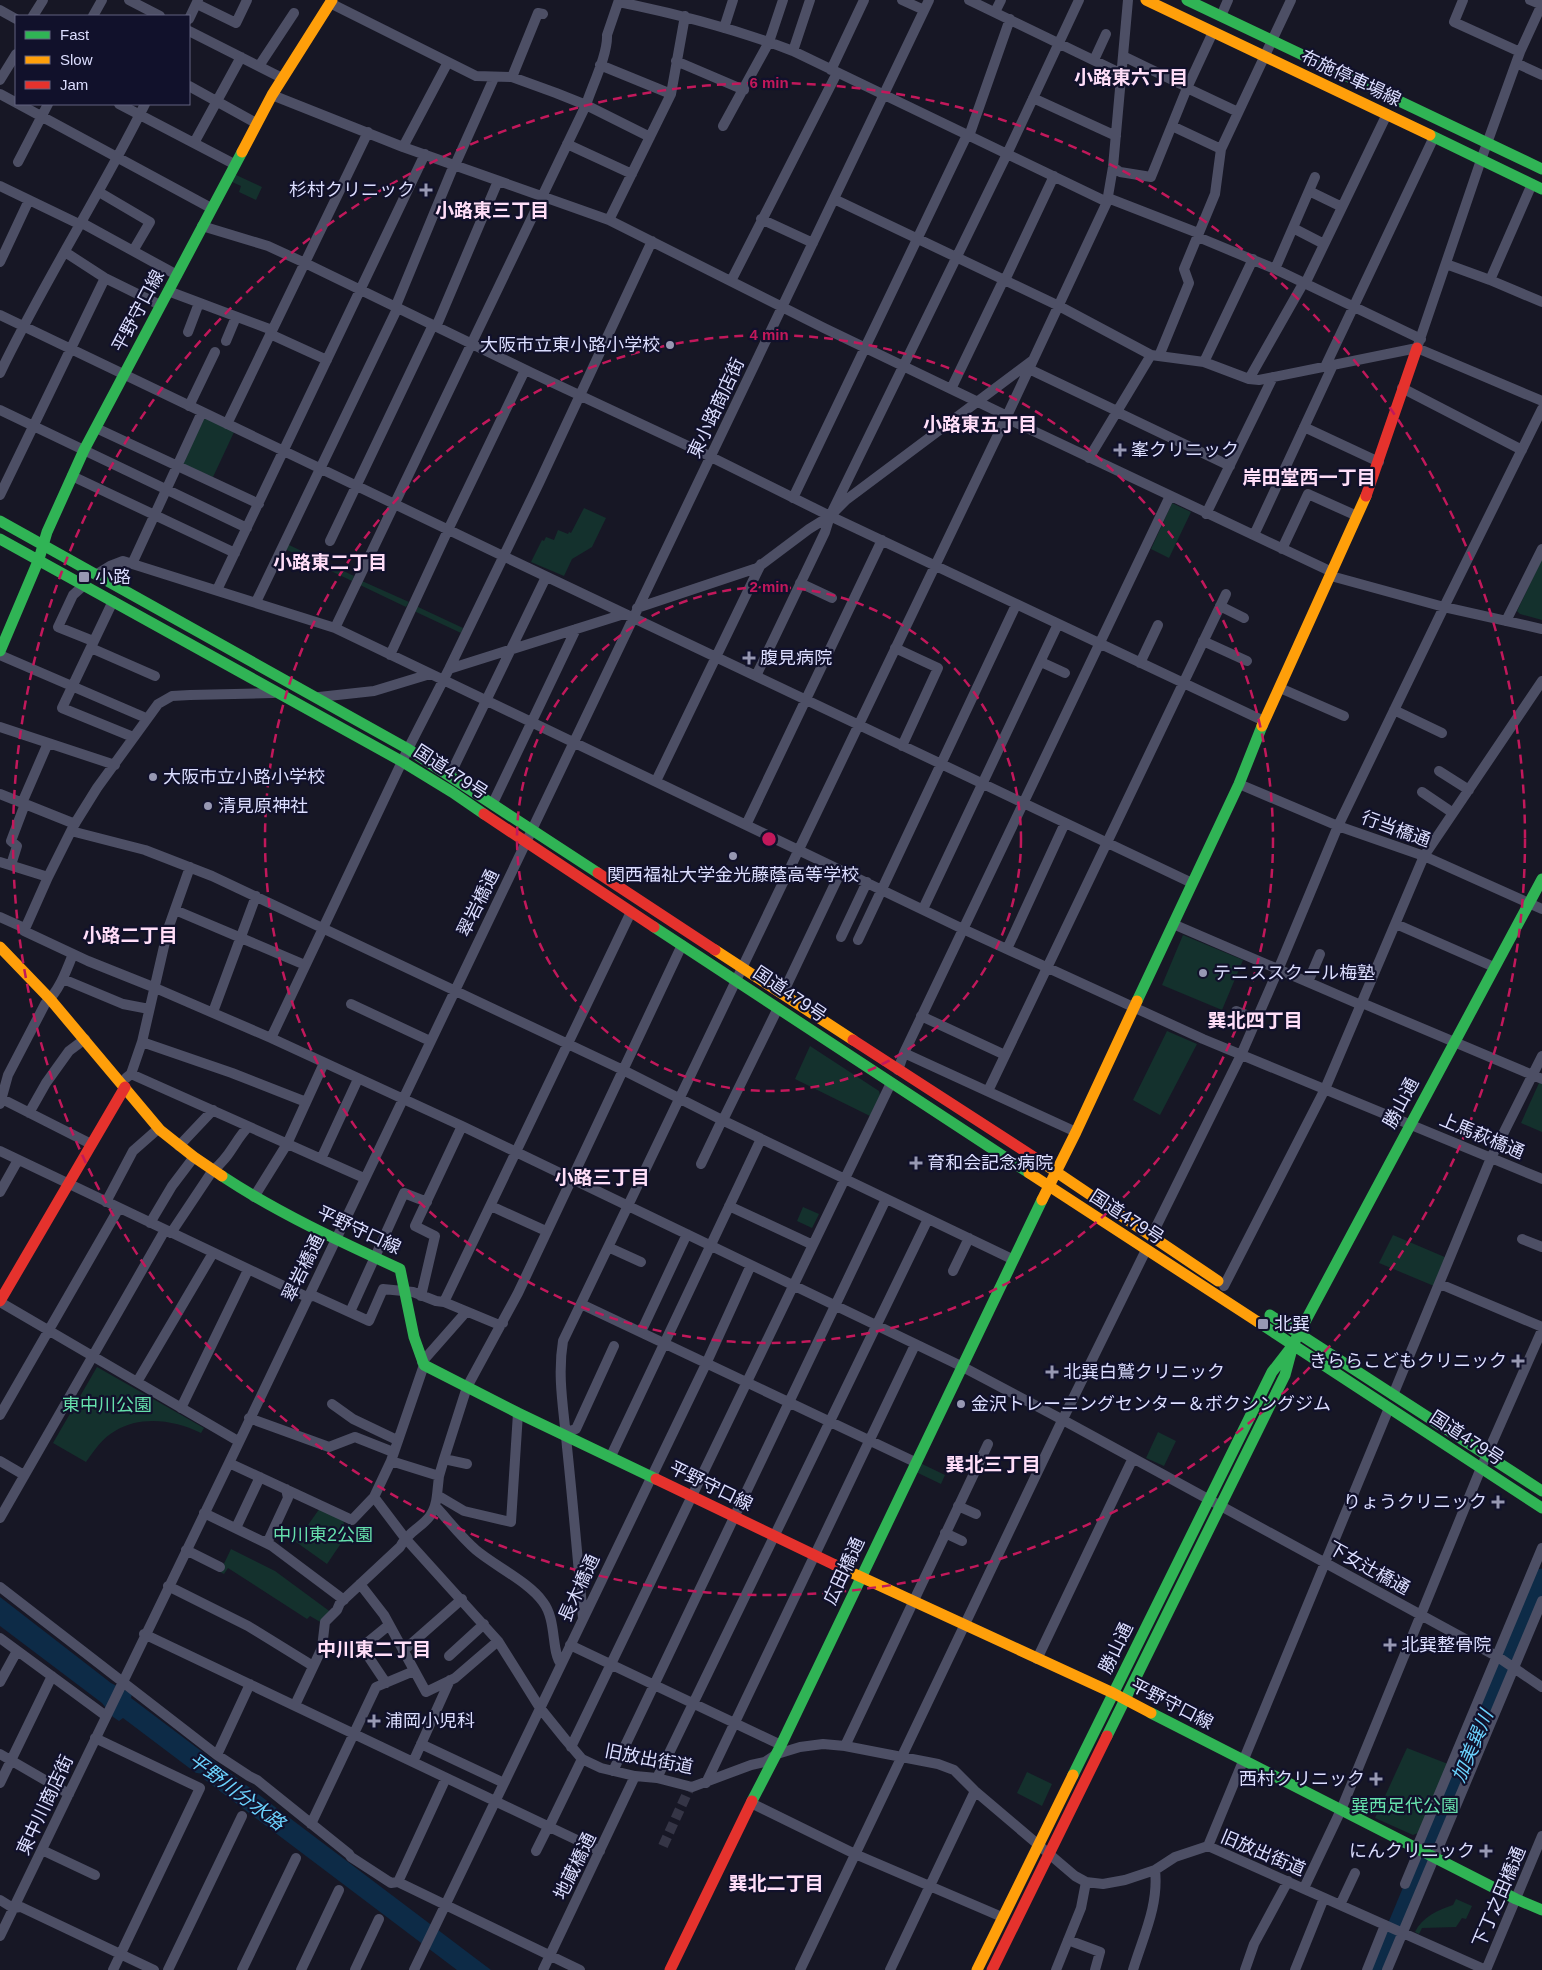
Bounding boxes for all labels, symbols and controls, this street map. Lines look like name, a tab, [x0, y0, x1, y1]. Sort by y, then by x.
legend	[15, 15, 190, 105]
text: Fast	[60, 26, 90, 43]
street label: 布施停車場線	[1298, 46, 1404, 110]
text: Slow	[60, 51, 93, 68]
district label: 小路東六丁目	[1074, 67, 1188, 88]
text: 6 min	[749, 74, 789, 91]
text: Jam	[60, 76, 88, 93]
place label: 杉村クリニック	[289, 180, 415, 200]
marker: 杉村クリニック	[419, 183, 433, 197]
district label: 小路東三丁目	[435, 200, 549, 221]
street label: 平野守口線	[108, 267, 168, 355]
text: 4 min	[749, 326, 789, 343]
place label: 大阪市立東小路小学校	[480, 335, 660, 355]
marker: 大阪市立東小路小学校	[664, 339, 676, 351]
street label: 東小路商店街	[684, 355, 748, 461]
district label: 小路東五丁目	[923, 414, 1037, 435]
place label: 峯クリニック	[1131, 440, 1239, 460]
marker: 峯クリニック	[1113, 443, 1127, 457]
district label: 岸田堂西一丁目	[1242, 467, 1376, 488]
district label: 小路東二丁目	[273, 552, 387, 573]
place label: 小路	[95, 567, 131, 587]
marker: 小路	[77, 570, 91, 584]
text: 2 min	[749, 578, 789, 595]
place label: 腹見病院	[760, 648, 832, 668]
marker: 腹見病院	[742, 651, 756, 665]
street label: 国道479号	[410, 741, 492, 803]
place label: 大阪市立小路小学校	[163, 767, 325, 787]
marker: 大阪市立小路小学校	[147, 771, 159, 783]
place label: 清見原神社	[218, 796, 308, 816]
marker: 清見原神社	[202, 800, 214, 812]
street label: 行当橋通	[1359, 807, 1433, 851]
centre of rings	[760, 830, 778, 848]
marker: 関西福祉大学金光藤蔭高等学校	[727, 850, 739, 862]
place label: 関西福祉大学金光藤蔭高等学校	[607, 865, 859, 885]
street label: 翠岩橋通	[453, 866, 503, 940]
district label: 小路二丁目	[82, 925, 178, 946]
street label: 国道479号	[750, 962, 830, 1026]
place label: テニススクール梅塾	[1213, 963, 1375, 983]
marker: テニススクール梅塾	[1197, 967, 1209, 979]
district label: 巽北四丁目	[1207, 1010, 1303, 1031]
street label: 勝山通	[1379, 1074, 1423, 1132]
street label: 上馬萩橋通	[1437, 1109, 1527, 1163]
place label: 育和会記念病院	[927, 1153, 1053, 1173]
marker: 育和会記念病院	[909, 1156, 923, 1170]
district label: 小路三丁目	[554, 1167, 650, 1188]
street label: 国道479号	[1086, 1186, 1168, 1248]
street label: 平野守口線	[314, 1202, 404, 1258]
street label: 翠岩橋通	[278, 1231, 328, 1305]
place label: 北巽	[1274, 1314, 1310, 1334]
marker: 北巽	[1256, 1317, 1270, 1331]
place label: きららこどもクリニック	[1309, 1351, 1507, 1371]
marker: きららこどもクリニック	[1511, 1354, 1525, 1368]
place label: 北巽白鷲クリニック	[1063, 1362, 1225, 1382]
marker: 北巽白鷲クリニック	[1045, 1365, 1059, 1379]
place label: 金沢トレーニングセンター＆ボクシングジム	[971, 1394, 1331, 1414]
park label: 東中川公園	[62, 1395, 152, 1415]
marker: 金沢トレーニングセンター＆ボクシングジム	[955, 1398, 967, 1410]
street label: 国道479号	[1426, 1407, 1508, 1469]
district label: 巽北三丁目	[945, 1454, 1041, 1475]
street label: 平野守口線	[666, 1457, 756, 1515]
place label: りょうクリニック	[1343, 1492, 1487, 1512]
marker: りょうクリニック	[1491, 1495, 1505, 1509]
park label: 中川東2公園	[273, 1525, 373, 1545]
street label: 広田橋通	[820, 1534, 868, 1608]
street label: 下女辻橋通	[1325, 1537, 1413, 1599]
street label: 長木橋通	[555, 1551, 603, 1625]
street label: 勝山通	[1095, 1619, 1137, 1677]
place label: 北巽整骨院	[1401, 1635, 1491, 1655]
marker: 北巽整骨院	[1383, 1638, 1397, 1652]
district label: 中川東二丁目	[317, 1639, 431, 1660]
street label: 平野守口線	[1127, 1675, 1217, 1733]
water label: 加美巽川	[1448, 1705, 1498, 1785]
place label: 浦岡小児科	[385, 1711, 475, 1731]
marker: 浦岡小児科	[367, 1714, 381, 1728]
street label: 旧放出街道	[603, 1741, 695, 1777]
water label: 平野川分水路	[185, 1749, 290, 1835]
street label: 東中川商店街	[13, 1752, 77, 1858]
place label: 西村クリニック	[1239, 1769, 1365, 1789]
marker: 西村クリニック	[1369, 1772, 1383, 1786]
park label: 巽西足代公園	[1351, 1796, 1459, 1816]
street label: 旧放出街道	[1218, 1826, 1308, 1880]
street label: 地蔵橋通	[550, 1829, 600, 1903]
place label: にんクリニック	[1349, 1841, 1475, 1861]
street label: 下丁之田橋通	[1469, 1843, 1529, 1951]
marker: にんクリニック	[1479, 1844, 1493, 1858]
district label: 巽北二丁目	[728, 1873, 824, 1894]

